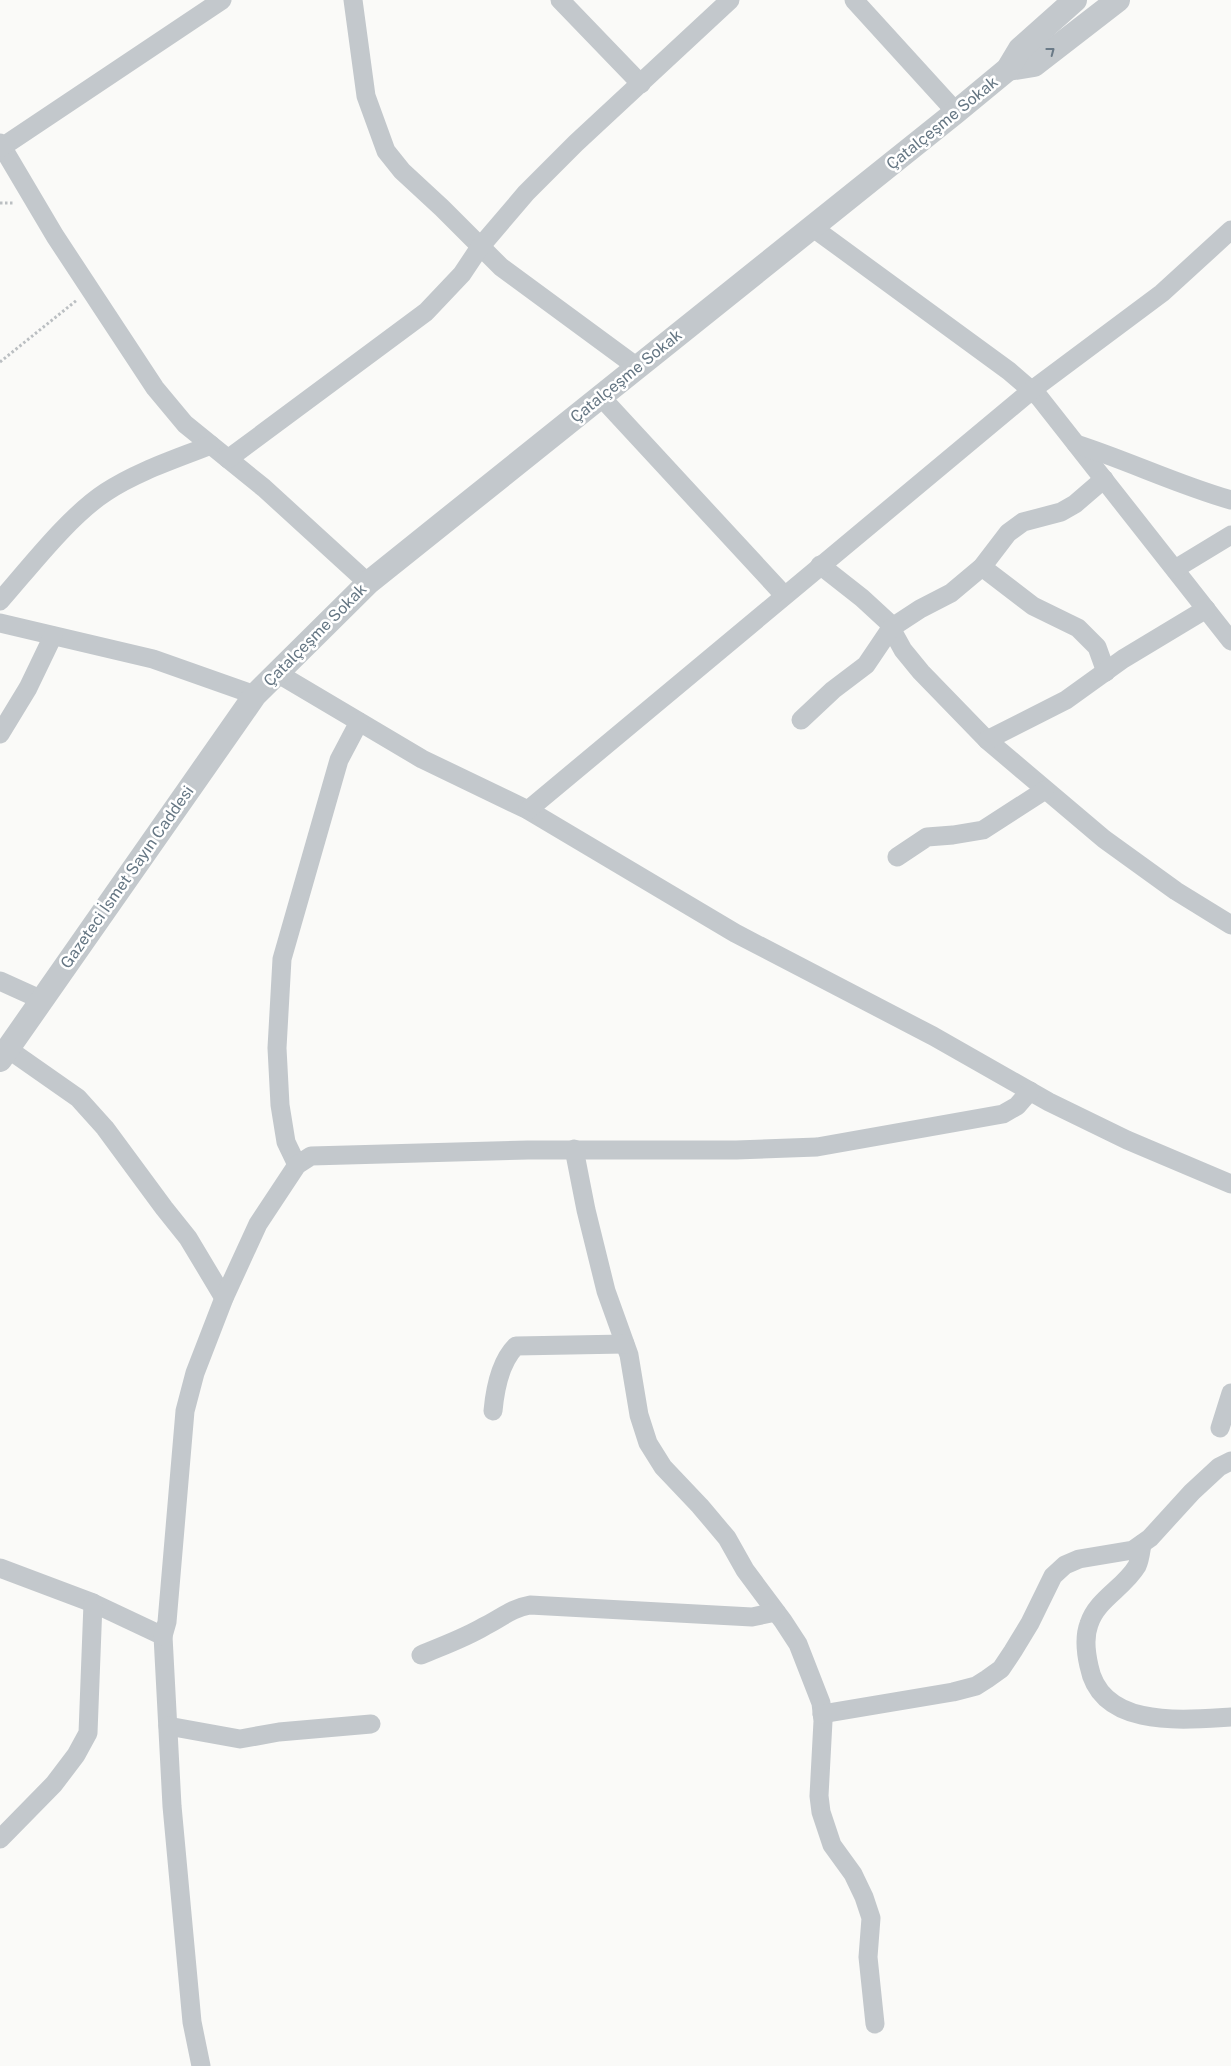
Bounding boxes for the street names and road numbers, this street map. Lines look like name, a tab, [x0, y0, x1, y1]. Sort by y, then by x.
street label: Çatalçeşme Sokak	[883, 72, 1002, 174]
street label: Çatalçeşme Sokak	[567, 325, 686, 427]
street label: Çatalçeşme Sokak	[260, 580, 370, 690]
street label: Gazeteci İsmet Sayın Caddesi	[56, 781, 197, 972]

